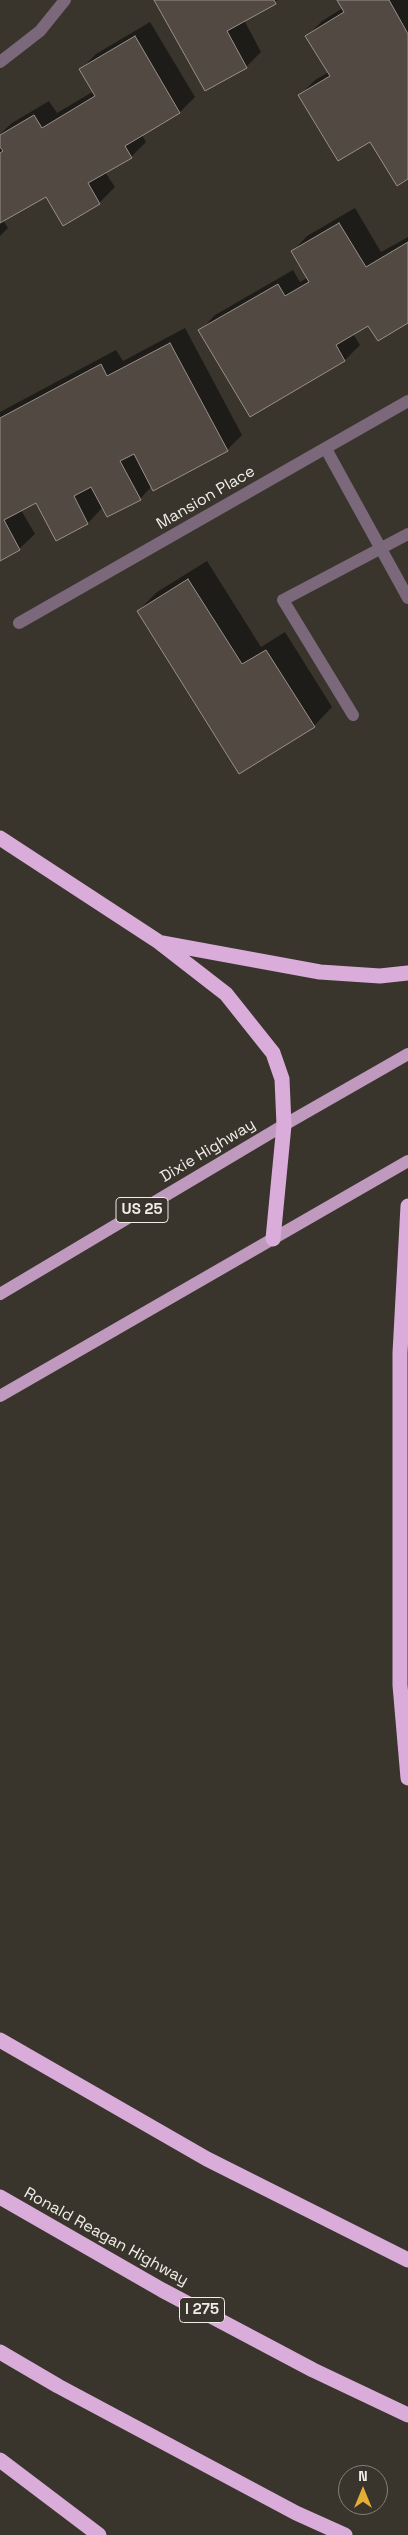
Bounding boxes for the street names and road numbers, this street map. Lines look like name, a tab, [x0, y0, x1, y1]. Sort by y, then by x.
street label: Mansion Place	[153, 462, 259, 534]
street label: Dixie Highway	[157, 1115, 259, 1187]
road number: US 25	[116, 1198, 168, 1222]
street label: Ronald Reagan Highway	[20, 2184, 192, 2290]
road number: I 275	[180, 2298, 224, 2322]

